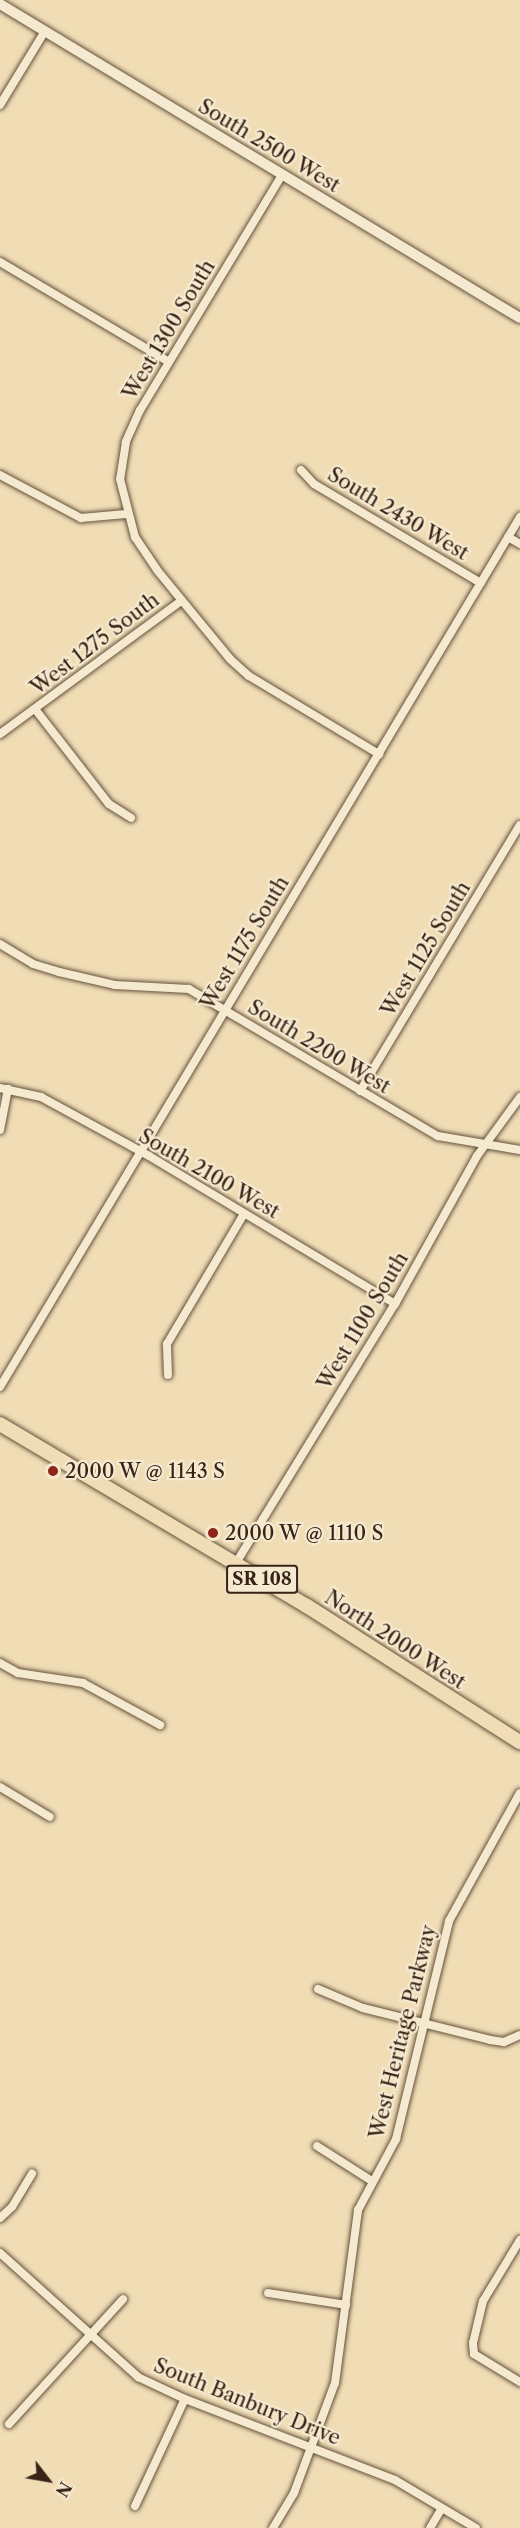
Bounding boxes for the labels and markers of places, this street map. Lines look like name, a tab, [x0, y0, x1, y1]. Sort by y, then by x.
place label: 2000 W @ 1143 S	[65, 1459, 227, 1483]
marker: 2000 W @ 1143 S	[46, 1464, 60, 1478]
place label: 2000 W @ 1110 S	[225, 1521, 385, 1545]
marker: 2000 W @ 1110 S	[206, 1526, 220, 1540]

